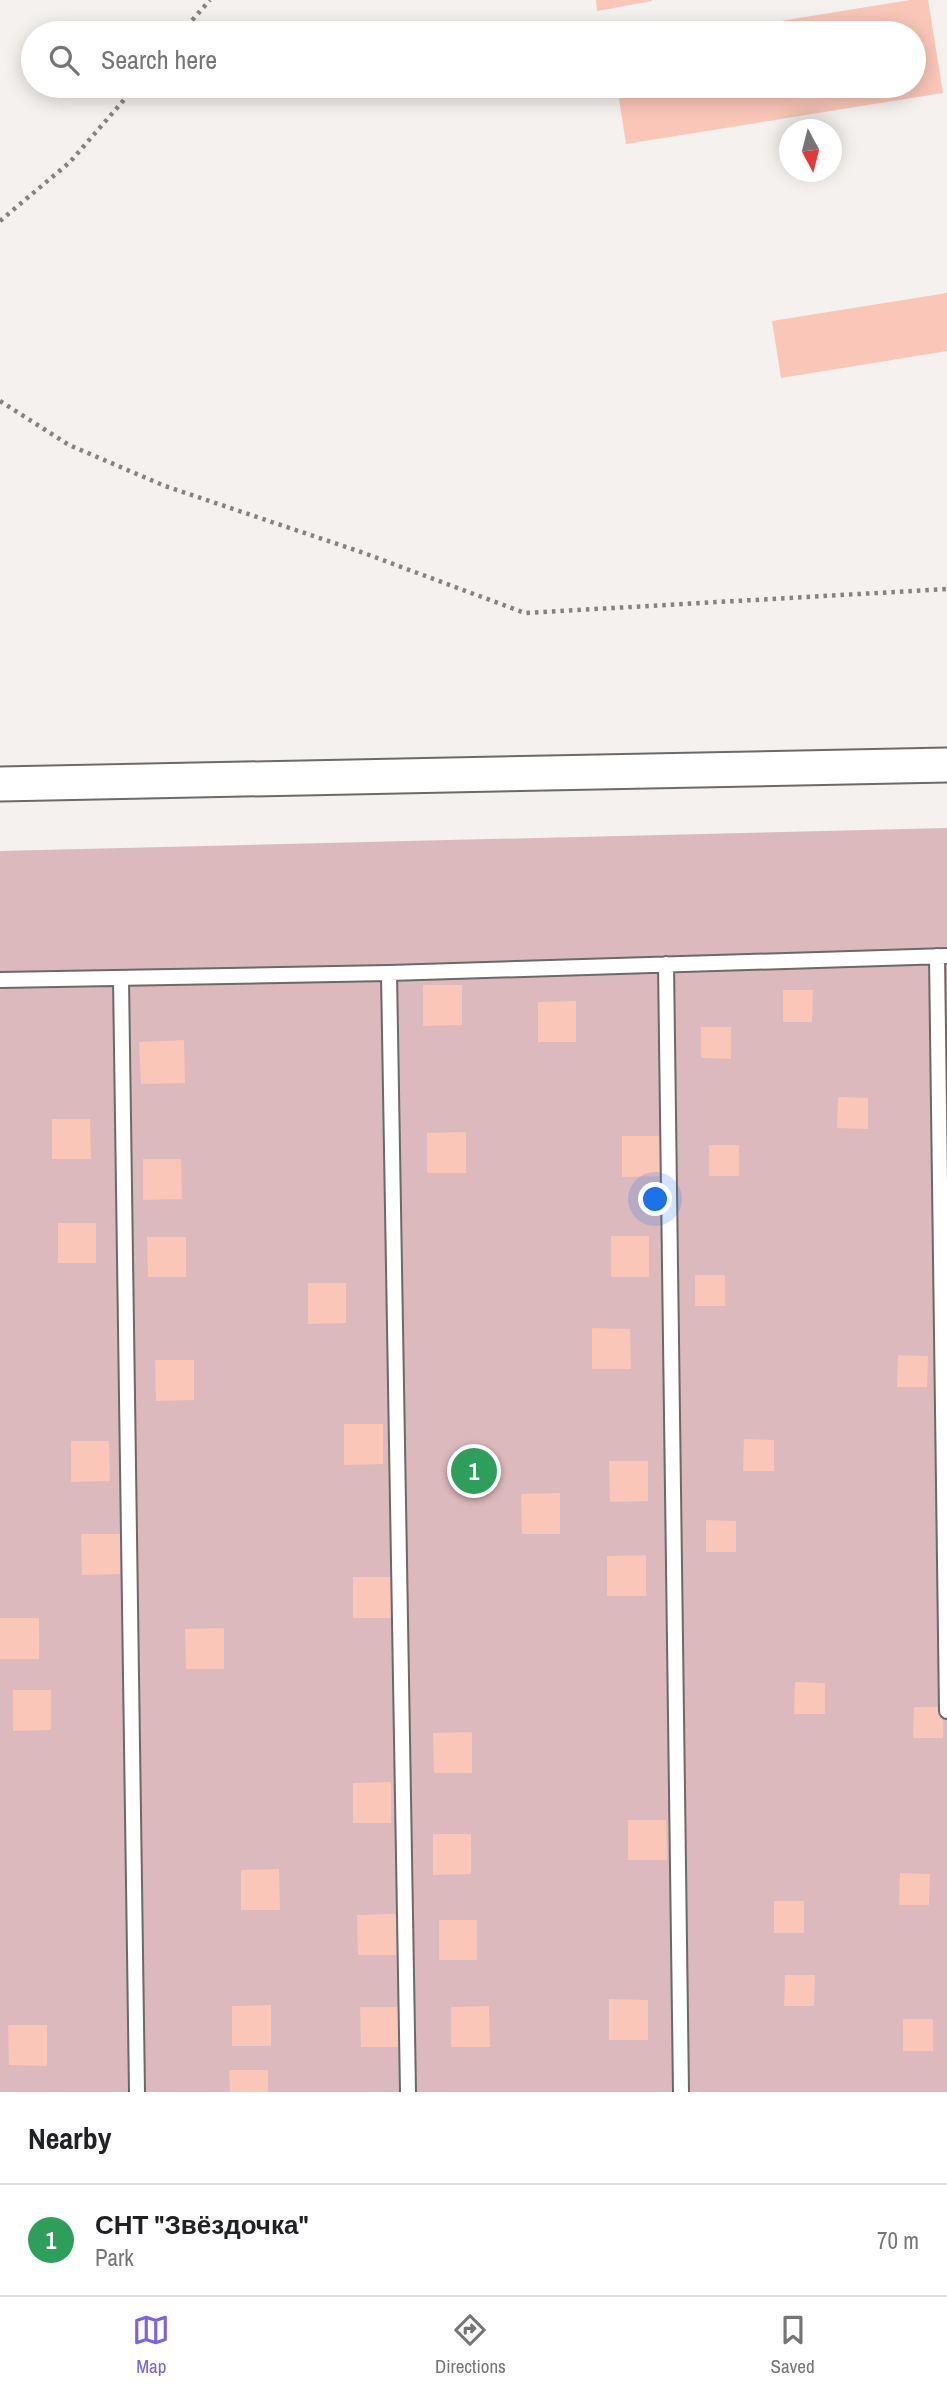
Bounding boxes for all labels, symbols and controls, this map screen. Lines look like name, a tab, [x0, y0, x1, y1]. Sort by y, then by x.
search box	[21, 21, 926, 98]
icon: search	[45, 41, 83, 79]
text: Search here	[101, 42, 217, 77]
north arrow	[779, 119, 842, 182]
your location	[638, 1182, 672, 1216]
pin: 1	[451, 1445, 497, 1497]
text: Nearby	[28, 2118, 111, 2158]
text: СНТ "Звёздочка"	[95, 2207, 309, 2242]
text: 1	[46, 2225, 56, 2256]
text: 70 m	[877, 2225, 919, 2256]
text: Park	[95, 2242, 134, 2273]
tab: Map	[132, 2311, 170, 2379]
tab: Directions	[435, 2311, 506, 2379]
tab: Saved	[771, 2311, 815, 2379]

